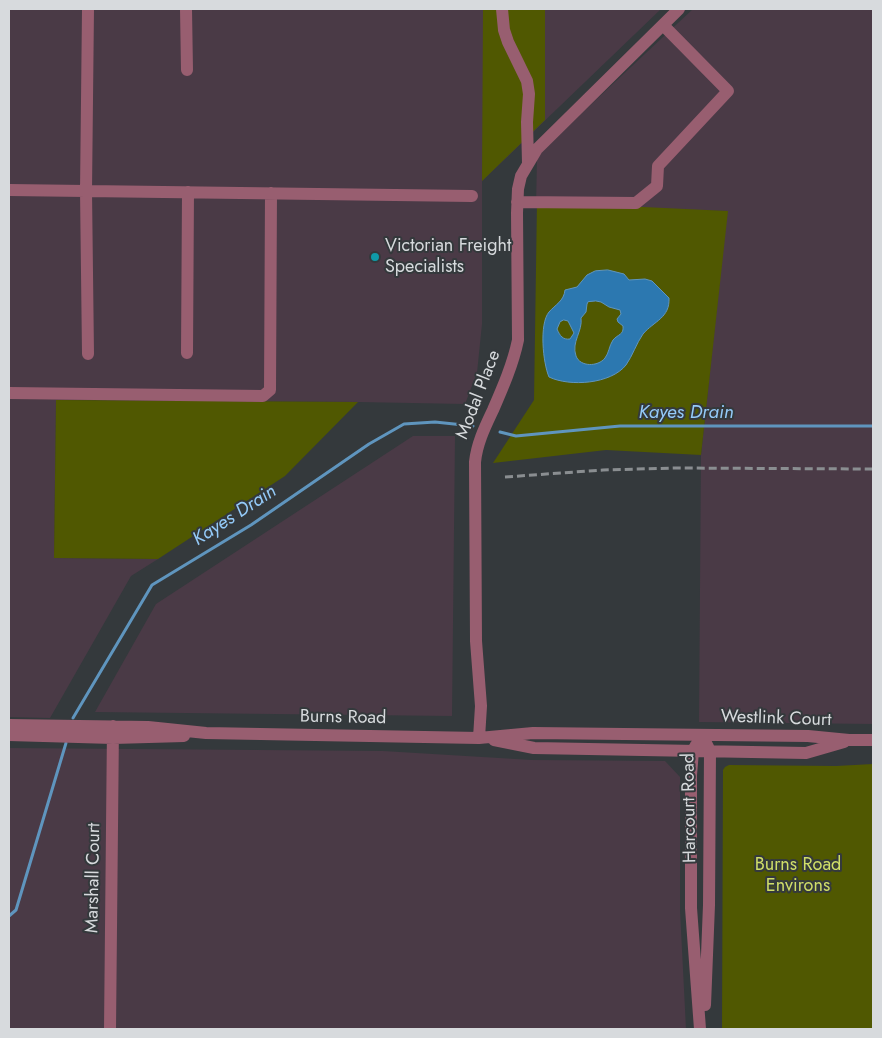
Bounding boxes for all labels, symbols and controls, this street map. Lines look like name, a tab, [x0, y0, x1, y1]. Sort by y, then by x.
place label: Victorian Freight Specialists	[385, 236, 511, 278]
marker: Victorian Freight Specialists	[369, 251, 381, 263]
street label: Modal Place	[452, 348, 506, 442]
water label: Kayes Drain	[638, 402, 734, 424]
water label: Kayes Drain	[189, 481, 281, 551]
street label: Burns Road	[300, 706, 386, 730]
street label: Westlink Court	[720, 706, 832, 732]
street label: Harcourt Road	[678, 753, 702, 863]
street label: Marshall Court	[82, 823, 106, 933]
park label: Burns Road Environs	[755, 855, 841, 898]

